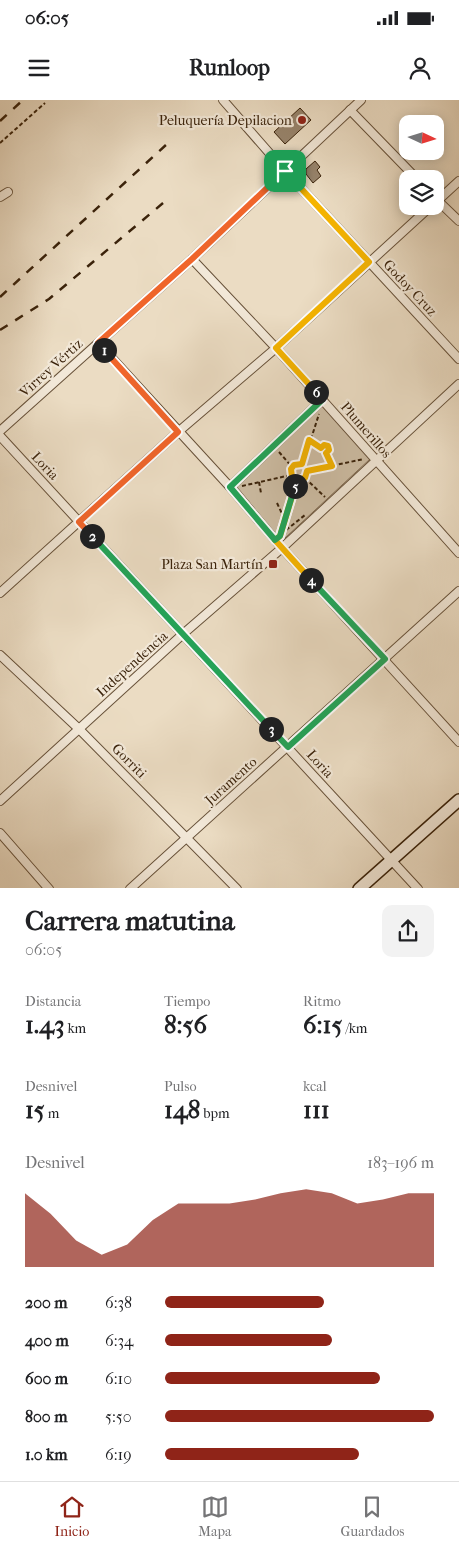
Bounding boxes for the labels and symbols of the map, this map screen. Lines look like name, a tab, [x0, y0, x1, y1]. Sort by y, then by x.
place label: Peluquería Depilacion	[159, 112, 292, 129]
marker: Peluquería Depilacion	[296, 114, 308, 126]
north arrow	[399, 115, 444, 160]
pin	[264, 150, 306, 192]
street label: Godoy Cruz	[379, 256, 441, 320]
street label: Virrey Vértiz	[15, 335, 86, 401]
pin: 1	[92, 338, 116, 362]
pin: 6	[304, 380, 328, 404]
street label: Plumerillos	[337, 399, 395, 461]
street label: Loria	[28, 448, 63, 484]
pin: 5	[282, 474, 308, 498]
pin: 2	[80, 524, 104, 548]
place label: Plaza San Martín	[161, 556, 263, 573]
marker: Plaza San Martín	[267, 558, 279, 570]
pin: 4	[298, 568, 324, 592]
street label: Independencia	[93, 627, 172, 700]
pin: 3	[258, 716, 284, 742]
street label: Gorriti	[108, 740, 150, 782]
street label: Loria	[303, 746, 337, 782]
street label: Juramento	[201, 753, 260, 809]

